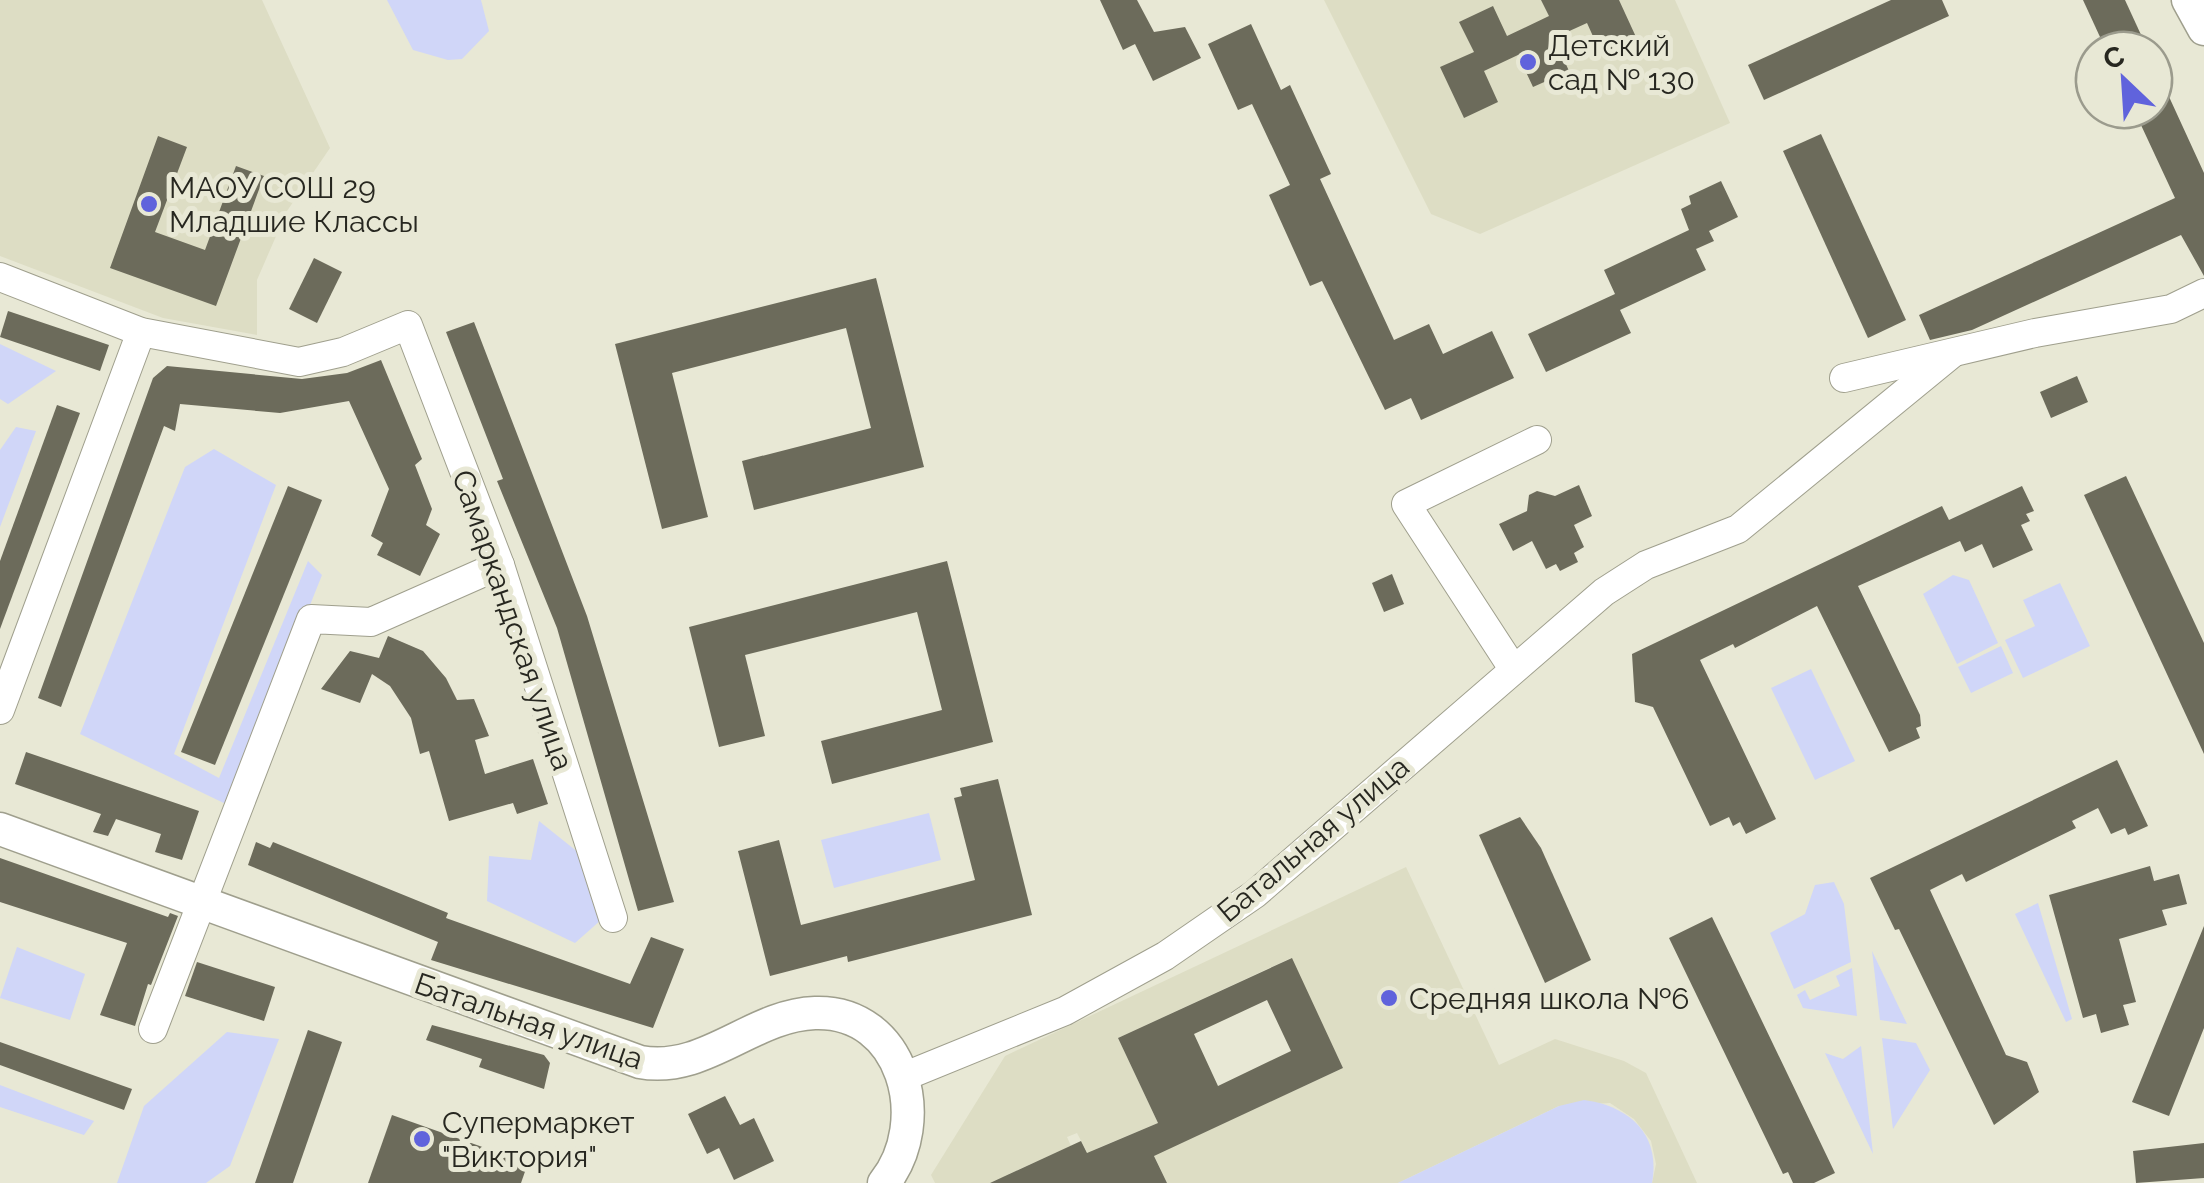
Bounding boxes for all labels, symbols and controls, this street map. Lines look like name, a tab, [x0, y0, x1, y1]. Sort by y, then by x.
place label: Детский сад № 130	[1548, 28, 1695, 97]
north arrow	[2074, 30, 2174, 130]
text: С	[2098, 39, 2129, 77]
marker: Детский сад № 130	[1517, 51, 1539, 73]
place label: МАОУ СОШ 29 Младшие Классы	[169, 170, 419, 239]
marker: МАОУ СОШ 29 Младшие Классы	[138, 193, 160, 215]
street label: Самаркандская улица	[445, 465, 581, 775]
street label: Батальная улица	[1210, 749, 1416, 929]
street label: Батальная улица	[410, 966, 648, 1076]
place label: Средняя школа №6	[1409, 981, 1689, 1016]
marker: Средняя школа №6	[1378, 987, 1400, 1009]
place label: Супермаркет "Виктория"	[442, 1105, 635, 1174]
marker: Супермаркет "Виктория"	[411, 1128, 433, 1150]

